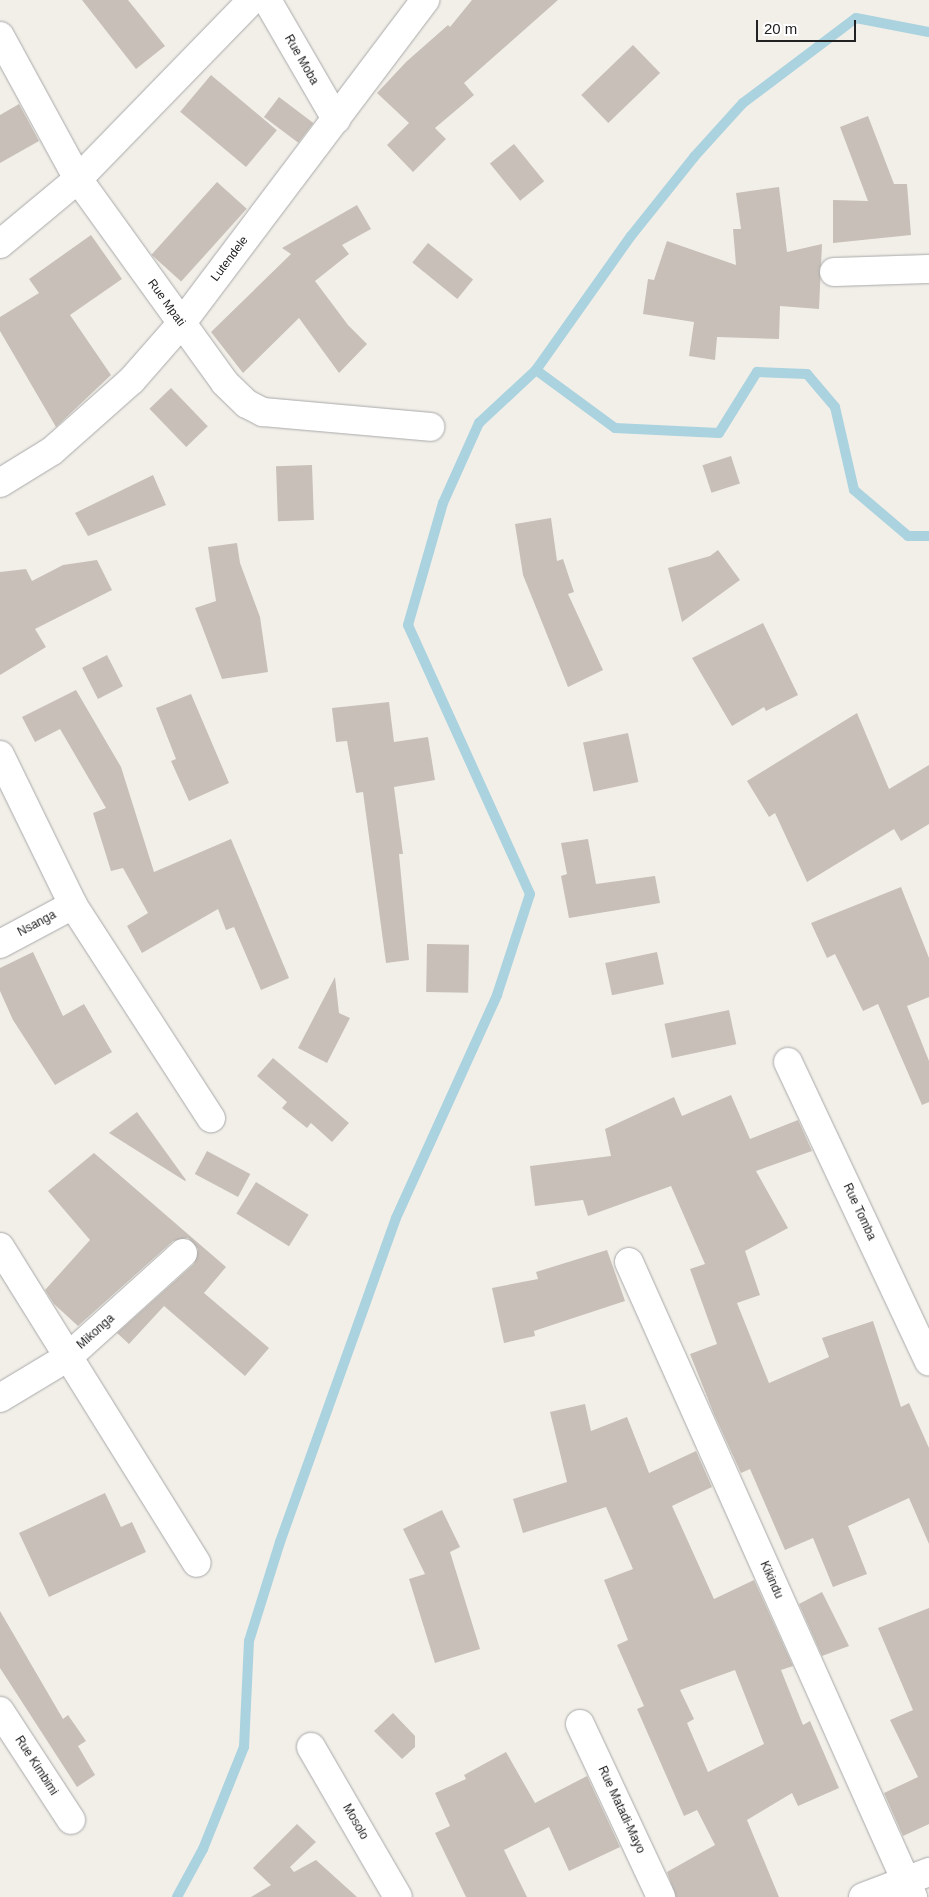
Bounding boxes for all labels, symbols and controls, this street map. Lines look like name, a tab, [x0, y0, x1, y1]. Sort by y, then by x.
scale bar	[759, 10, 859, 42]
text: 20 m	[764, 20, 797, 37]
street label: Rue Moba	[281, 32, 321, 88]
street label: Lutendele	[208, 234, 252, 284]
street label: Rue Mpati	[144, 277, 188, 329]
street label: Nsanga	[15, 908, 59, 940]
street label: Rue Tomba	[840, 1181, 878, 1243]
street label: Mikonga	[74, 1311, 118, 1353]
street label: Kikindu	[756, 1559, 786, 1601]
street label: Rue Kimbimi	[11, 1734, 61, 1798]
street label: Rue Matadi-Mayo	[594, 1764, 648, 1856]
street label: Mosolo	[339, 1802, 371, 1842]

